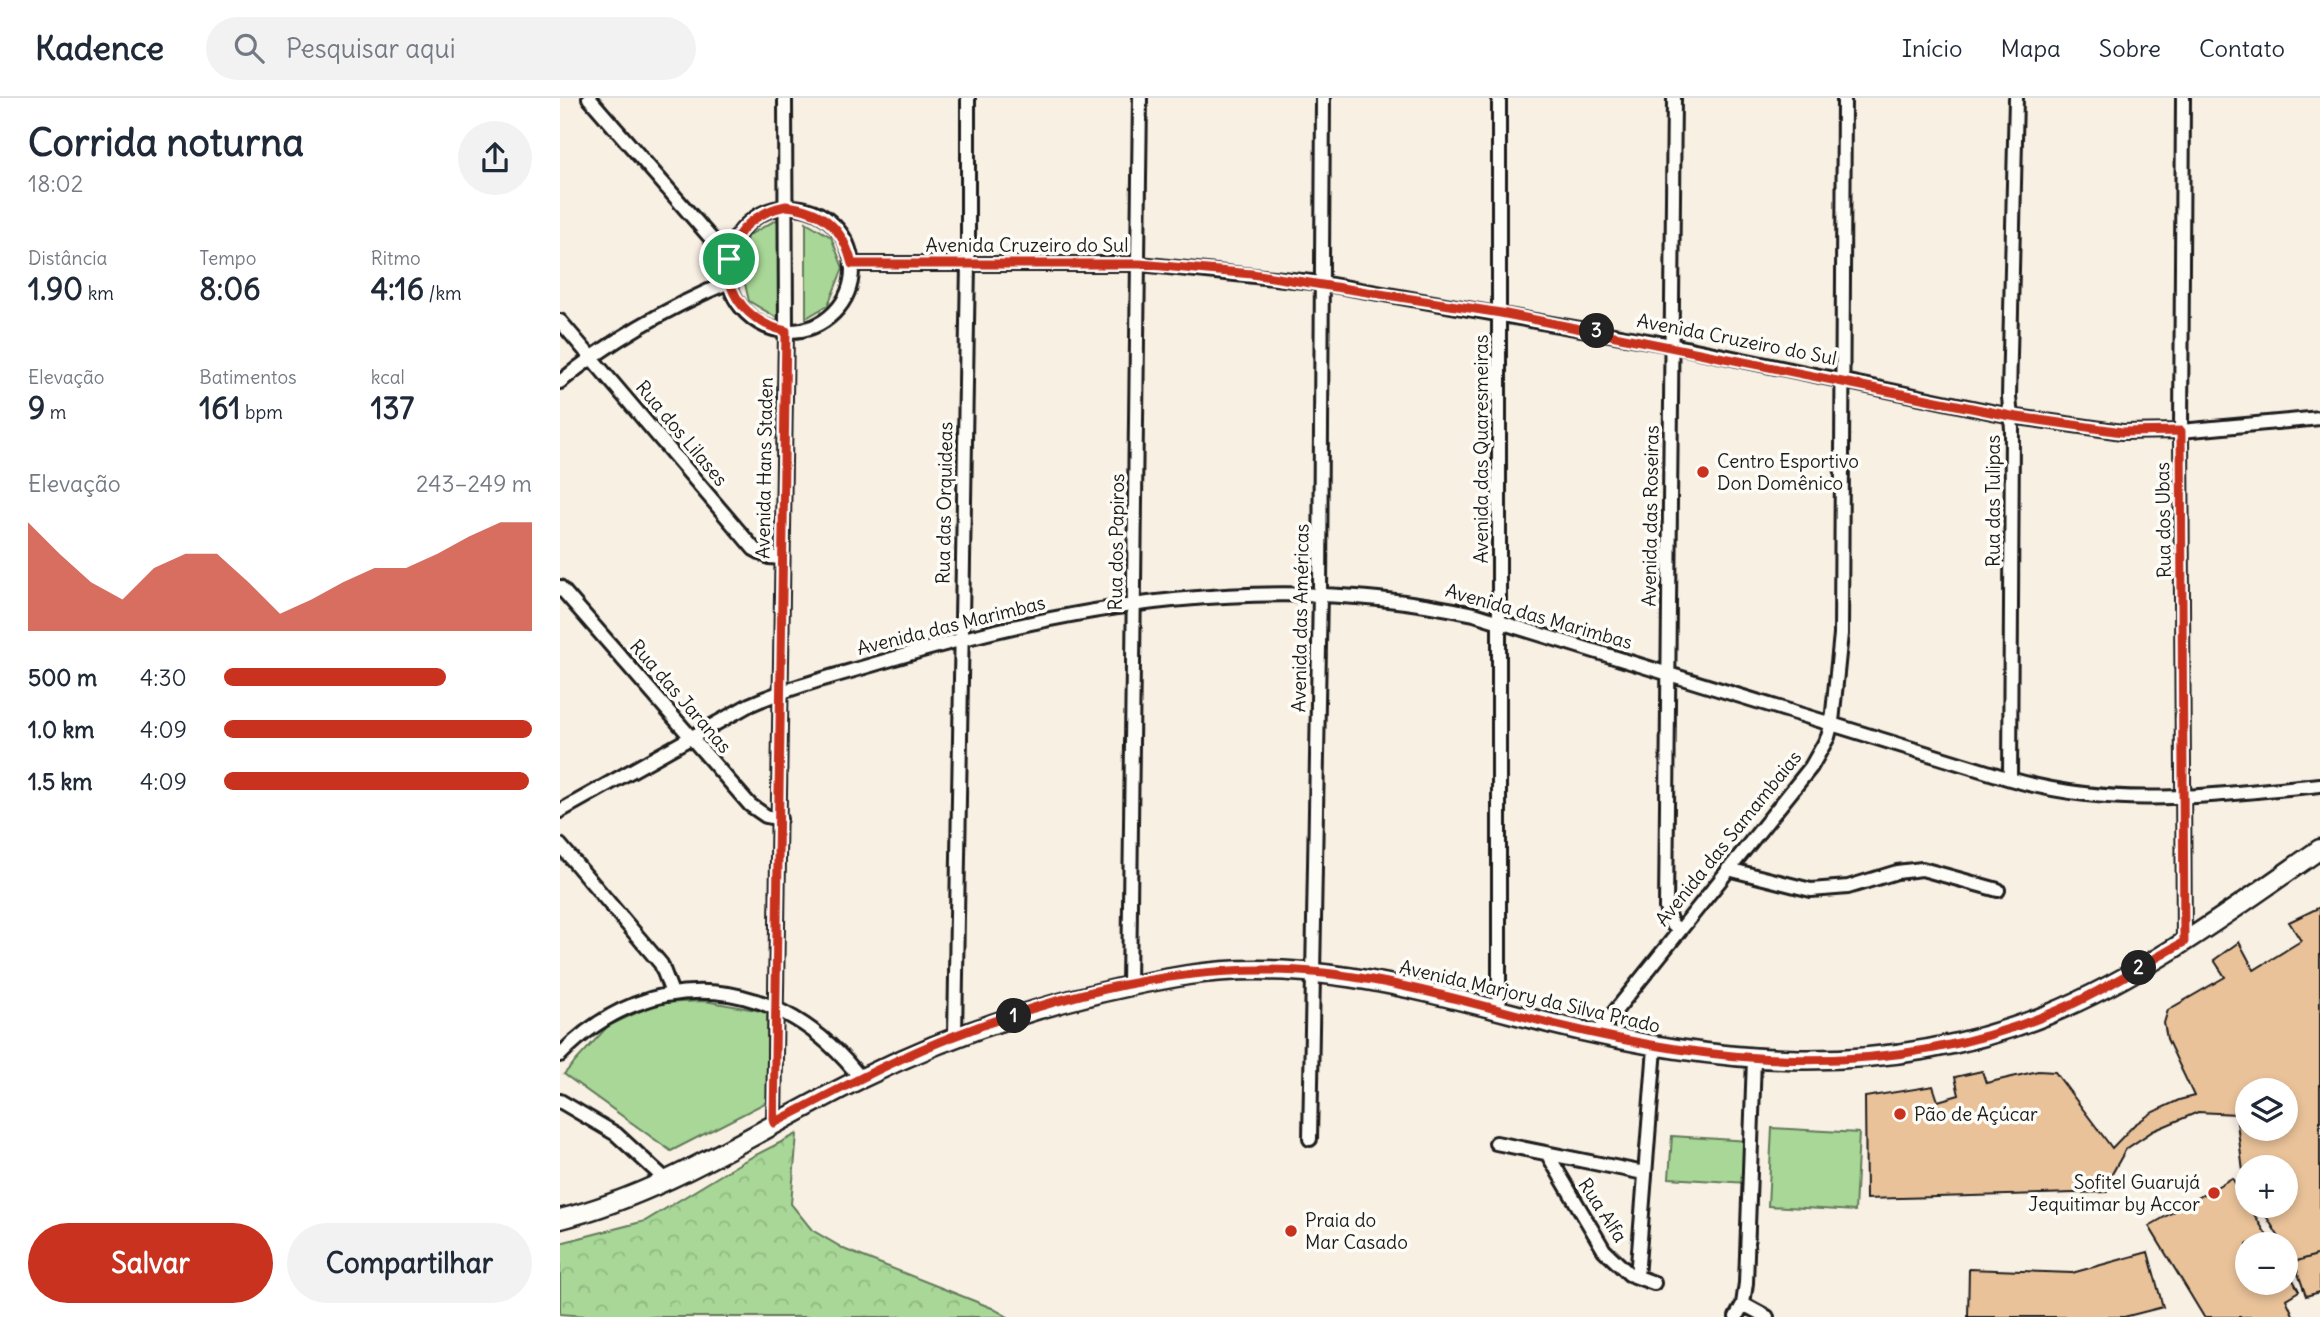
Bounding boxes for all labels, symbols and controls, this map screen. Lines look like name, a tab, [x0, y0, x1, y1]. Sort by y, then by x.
search box	[206, 17, 696, 80]
text: Kadence	[35, 27, 164, 69]
icon: search	[230, 29, 268, 67]
text: Pesquisar aqui	[286, 32, 455, 65]
text: Início	[1902, 33, 1962, 63]
text: Mapa	[2000, 33, 2061, 63]
text: Sobre	[2099, 33, 2161, 63]
text: Contato	[2199, 33, 2285, 63]
text: Corrida noturna	[28, 119, 304, 166]
button: share	[458, 121, 532, 195]
text: 18:02	[28, 169, 83, 198]
pin	[699, 229, 759, 289]
street label: Avenida Cruzeiro do Sul	[926, 233, 1128, 257]
icon: arrive	[710, 240, 748, 278]
text: Distância	[28, 246, 107, 270]
text: Tempo	[199, 246, 256, 270]
text: Ritmo	[371, 246, 421, 270]
text: 1.90	[28, 270, 83, 308]
text: 8:06	[199, 270, 260, 308]
text: 4:16	[371, 270, 424, 308]
text: km	[83, 281, 114, 305]
text: /km	[424, 281, 462, 305]
street label: Avenida Cruzeiro do Sul	[1635, 308, 1839, 370]
pin: 3	[1580, 314, 1614, 348]
text: 3	[1591, 318, 1602, 342]
street label: Avenida das Quaresmeiras	[1469, 335, 1493, 564]
text: Elevação	[28, 365, 105, 389]
text: Batimentos	[199, 365, 297, 389]
text: kcal	[371, 365, 405, 389]
street label: Rua dos Lilases	[631, 375, 733, 491]
street label: Avenida Hans Staden	[750, 377, 778, 559]
text: 9	[28, 389, 45, 427]
text: 161	[199, 389, 240, 427]
text: 137	[371, 389, 414, 427]
text: m	[45, 400, 66, 424]
text: bpm	[240, 400, 283, 424]
street label: Rua das Orquideas	[931, 422, 957, 584]
street label: Avenida das Roseiras	[1636, 425, 1664, 607]
street label: Rua das Tulipas	[1981, 435, 2005, 567]
place label: Centro Esportivo Don Domênico	[1717, 449, 1859, 495]
street label: Rua dos Ubas	[2150, 462, 2176, 578]
marker: Centro Esportivo Don Domênico	[1695, 464, 1711, 480]
text: Elevação	[28, 469, 121, 498]
text: 243–249 m	[416, 469, 532, 498]
street label: Rua dos Papiros	[1103, 473, 1129, 611]
street label: Avenida das Américas	[1286, 523, 1314, 713]
street label: Avenida das Marimbas	[1443, 578, 1635, 654]
street label: Avenida das Marimbas	[854, 590, 1048, 660]
street label: Rua das Jaranas	[625, 634, 737, 758]
text: 500 m	[28, 663, 97, 692]
text: 4:30	[140, 663, 187, 692]
text: 1.0 km	[28, 715, 94, 744]
text: 4:09	[140, 715, 187, 744]
street label: Avenida das Samambaias	[1650, 745, 1806, 931]
text: 1.5 km	[28, 767, 93, 796]
text: 4:09	[140, 767, 187, 796]
pin: 2	[2122, 950, 2156, 986]
street label: Avenida Marjory da Silva Prado	[1397, 954, 1663, 1038]
text: 2	[2133, 955, 2144, 979]
pin: 1	[996, 998, 1032, 1034]
text: 1	[1010, 1003, 1017, 1027]
map controls	[2235, 1078, 2298, 1295]
button: layers	[2235, 1078, 2298, 1141]
place label: Pão de Açúcar	[1914, 1102, 2038, 1126]
marker: Pão de Açúcar	[1892, 1106, 1908, 1122]
button: +	[2235, 1155, 2298, 1218]
place label: Sofitel Guarujá Jequitimar by Accor	[2028, 1170, 2200, 1216]
street label: Rua Alfa	[1573, 1173, 1633, 1247]
marker: Sofitel Guarujá Jequitimar by Accor	[2206, 1185, 2222, 1201]
place label: Praia do Mar Casado	[1305, 1208, 1408, 1254]
button: Salvar	[28, 1223, 273, 1303]
button: Compartilhar	[287, 1223, 532, 1303]
marker: Praia do Mar Casado	[1283, 1223, 1299, 1239]
button: −	[2235, 1232, 2298, 1295]

